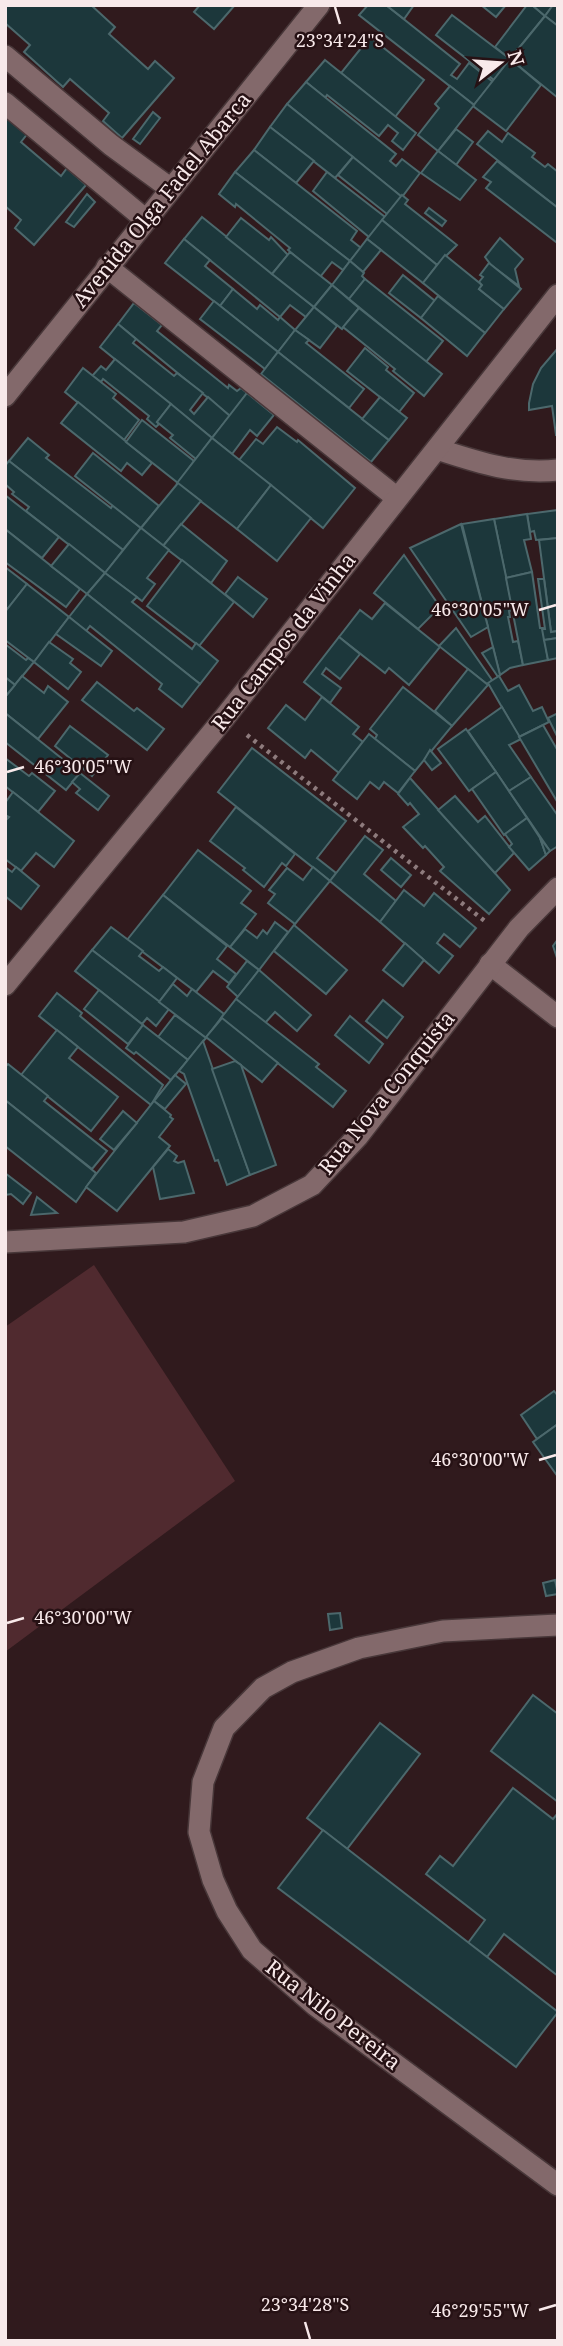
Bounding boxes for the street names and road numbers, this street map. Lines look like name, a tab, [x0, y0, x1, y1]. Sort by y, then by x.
street label: Avenida Olga Fadel Abarca	[66, 86, 257, 313]
street label: Rua Campos da Vinha	[205, 547, 362, 736]
street label: Rua Nova Conquista	[312, 1005, 461, 1180]
street label: Rua Nilo Pereira	[260, 1953, 407, 2076]

